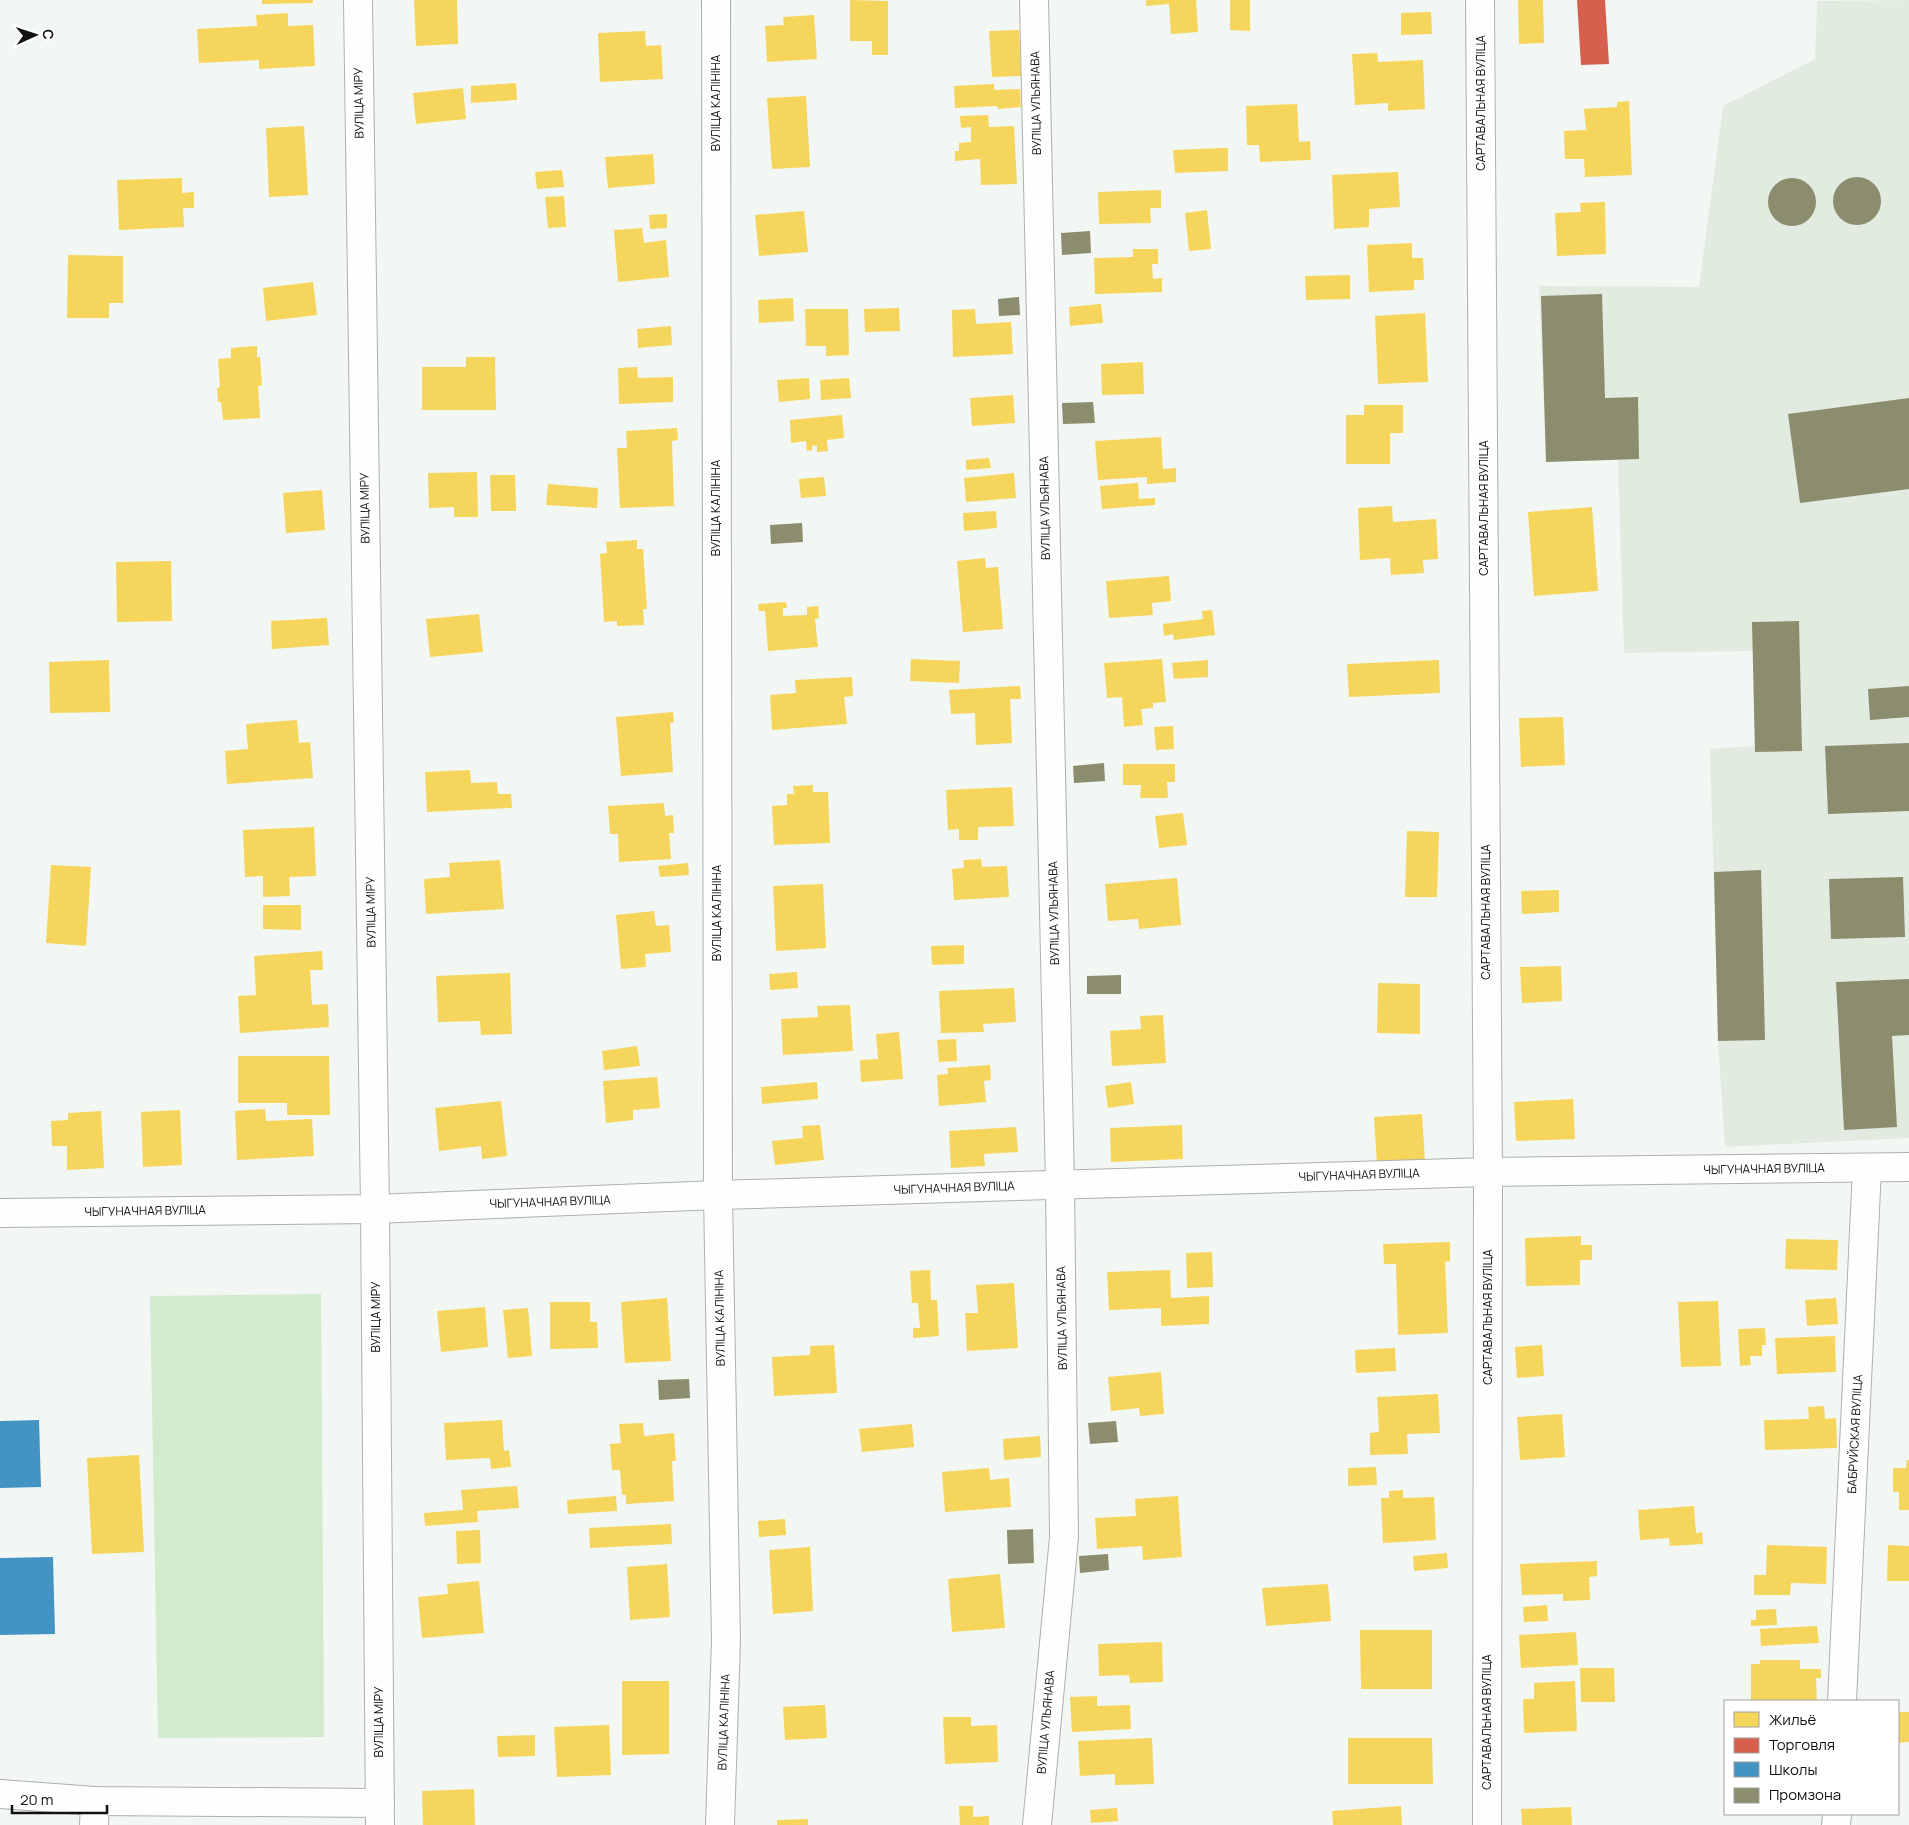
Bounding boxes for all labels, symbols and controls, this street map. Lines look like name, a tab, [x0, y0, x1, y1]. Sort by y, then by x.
north arrow	[10, 10, 60, 60]
text: С	[39, 29, 58, 40]
street label: САРТАВАЛЬНАЯ ВУЛІЦА	[1472, 35, 1489, 171]
street label: ВУЛІЦА УЛЬЯНАВА	[1026, 50, 1045, 155]
street label: ВУЛІЦА КАЛІНІНА	[707, 54, 724, 151]
street label: ВУЛІЦА МІРУ	[349, 67, 368, 139]
street label: САРТАВАЛЬНАЯ ВУЛІЦА	[1475, 440, 1492, 576]
street label: ВУЛІЦА УЛЬЯНАВА	[1035, 455, 1054, 560]
street label: ВУЛІЦА КАЛІНІНА	[707, 459, 724, 556]
street label: ВУЛІЦА МІРУ	[355, 472, 374, 544]
street label: САРТАВАЛЬНАЯ ВУЛІЦА	[1477, 844, 1494, 980]
street label: ВУЛІЦА УЛЬЯНАВА	[1044, 860, 1063, 965]
street label: ВУЛІЦА КАЛІНІНА	[708, 864, 725, 961]
street label: ВУЛІЦА МІРУ	[361, 876, 380, 948]
street label: ЧЫГУНАЧНАЯ ВУЛІЦА	[1703, 1159, 1825, 1178]
street label: ЧЫГУНАЧНАЯ ВУЛІЦА	[1298, 1164, 1420, 1185]
street label: ЧЫГУНАЧНАЯ ВУЛІЦА	[893, 1177, 1015, 1198]
street label: ЧЫГУНАЧНАЯ ВУЛІЦА	[489, 1191, 611, 1212]
street label: ЧЫГУНАЧНАЯ ВУЛІЦА	[84, 1201, 206, 1220]
street label: САРТАВАЛЬНАЯ ВУЛІЦА	[1479, 1249, 1496, 1385]
street label: ВУЛІЦА УЛЬЯНАВА	[1052, 1265, 1071, 1370]
street label: ВУЛІЦА КАЛІНІНА	[710, 1269, 729, 1366]
street label: ВУЛІЦА МІРУ	[367, 1281, 384, 1353]
street label: БАБРУЙСКАЯ ВУЛІЦА	[1843, 1374, 1866, 1494]
street label: САРТАВАЛЬНАЯ ВУЛІЦА	[1478, 1654, 1495, 1790]
street label: ВУЛІЦА УЛЬЯНАВА	[1032, 1669, 1059, 1775]
street label: ВУЛІЦА КАЛІНІНА	[713, 1673, 734, 1771]
street label: ВУЛІЦА МІРУ	[370, 1686, 387, 1758]
legend	[1724, 1700, 1899, 1815]
text: Жильё	[1769, 1709, 1817, 1730]
text: Торговля	[1769, 1734, 1835, 1755]
text: Школы	[1769, 1759, 1817, 1780]
scale bar	[12, 1782, 108, 1814]
text: Промзона	[1769, 1784, 1841, 1805]
text: 20 m	[20, 1789, 53, 1810]

